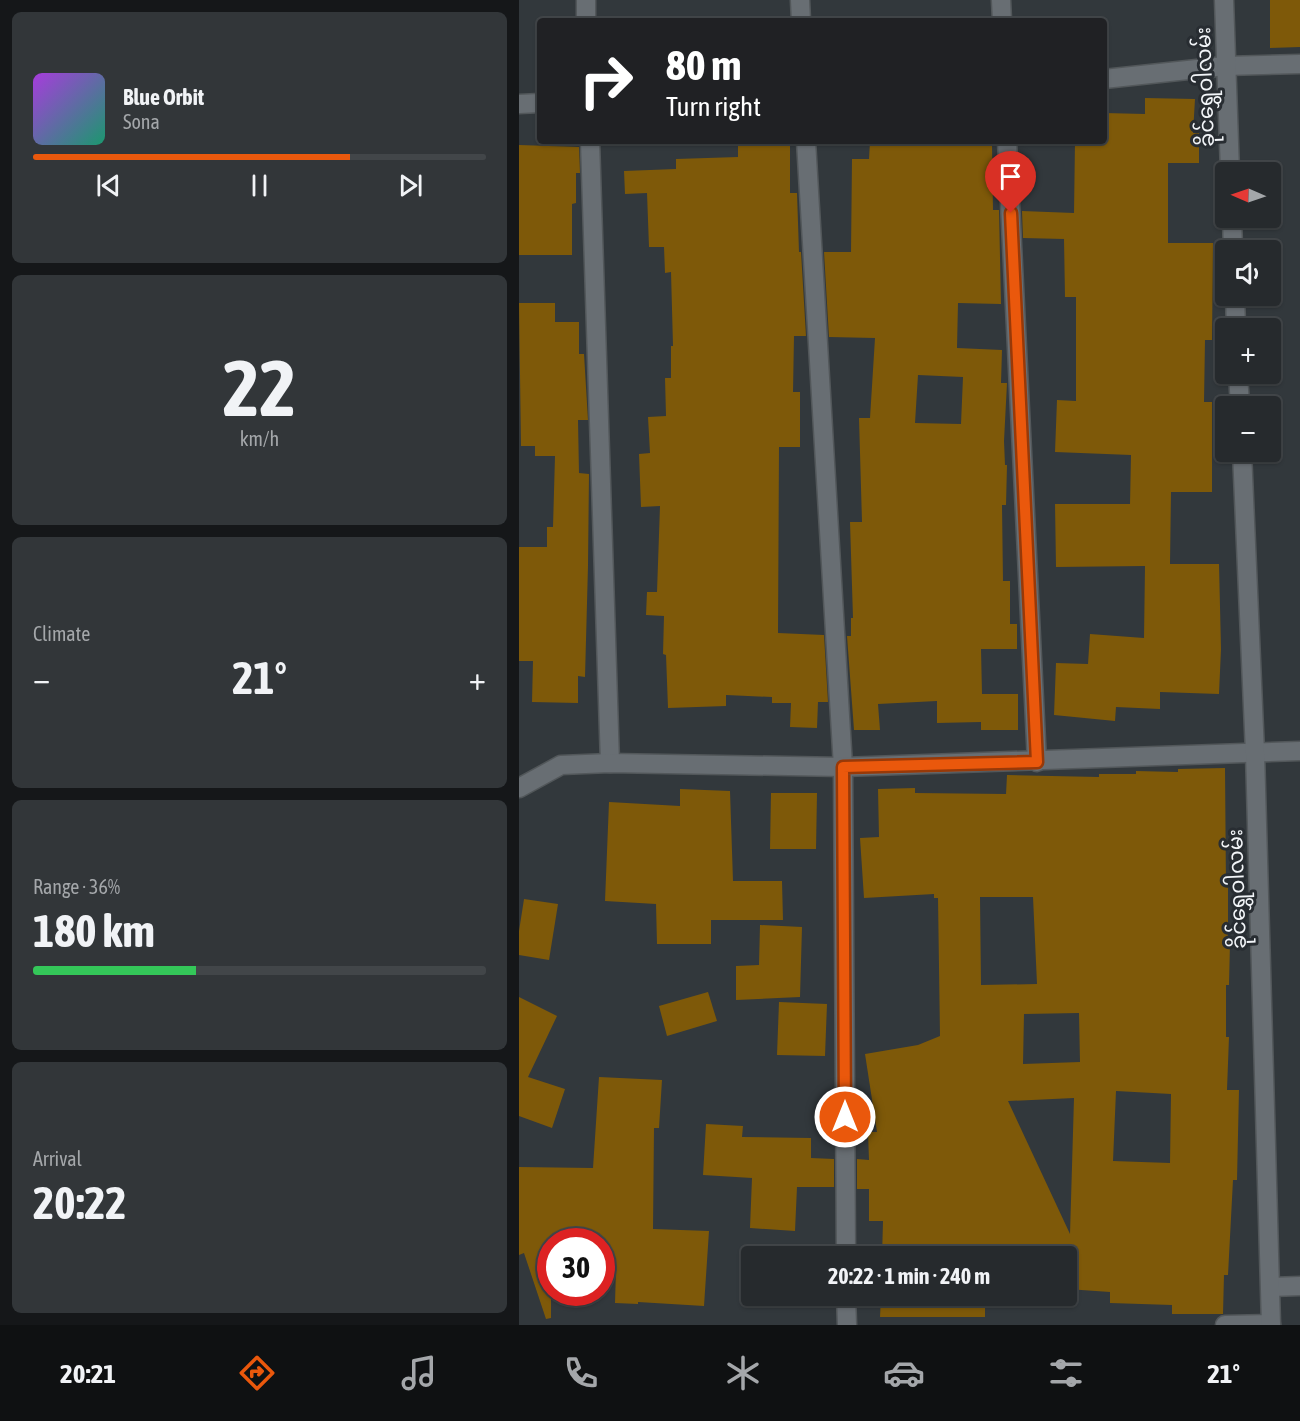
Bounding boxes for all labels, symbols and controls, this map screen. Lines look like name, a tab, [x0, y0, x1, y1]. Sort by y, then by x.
street label: ခိုင်ရွှေဝါလမ်း	[1187, 26, 1224, 148]
text: 80 m	[666, 41, 741, 89]
icon: right	[567, 42, 645, 120]
text: Blue Orbit	[123, 84, 204, 110]
text: Turn right	[666, 91, 761, 122]
text: Sona	[123, 110, 160, 133]
pin	[985, 151, 1036, 213]
icon: arrive	[994, 160, 1027, 193]
north arrow	[1215, 162, 1281, 228]
map controls	[1215, 162, 1281, 462]
icon: previous	[92, 169, 125, 202]
icon: pause	[243, 169, 276, 202]
icon: next	[394, 169, 427, 202]
button: sound	[1215, 240, 1281, 306]
button: +	[1215, 318, 1281, 384]
text: 22	[223, 343, 296, 433]
button: −	[1215, 396, 1281, 462]
text: km/h	[240, 427, 279, 450]
text: Climate	[33, 622, 90, 645]
text: 21°	[232, 652, 287, 704]
text: −	[33, 659, 50, 697]
text: +	[469, 659, 486, 697]
street label: ခိုင်ရွှေဝါလမ်း	[1219, 828, 1256, 950]
text: Range · 36%	[33, 875, 120, 898]
text: 180 km	[33, 905, 155, 957]
position arrow	[813, 1085, 877, 1149]
text: Arrival	[33, 1147, 82, 1170]
text: 20:22	[33, 1177, 127, 1229]
speed limit sign: 30	[537, 1228, 615, 1306]
text: 20:22 · 1 min · 240 m	[828, 1263, 990, 1289]
icon: directions	[236, 1352, 278, 1394]
icon: music	[398, 1352, 440, 1394]
icon: phone	[560, 1352, 602, 1394]
icon: climate	[722, 1352, 764, 1394]
icon: car	[883, 1352, 925, 1394]
icon: filters	[1045, 1352, 1087, 1394]
text: 20:21	[60, 1358, 116, 1389]
text: 21°	[1207, 1358, 1240, 1389]

